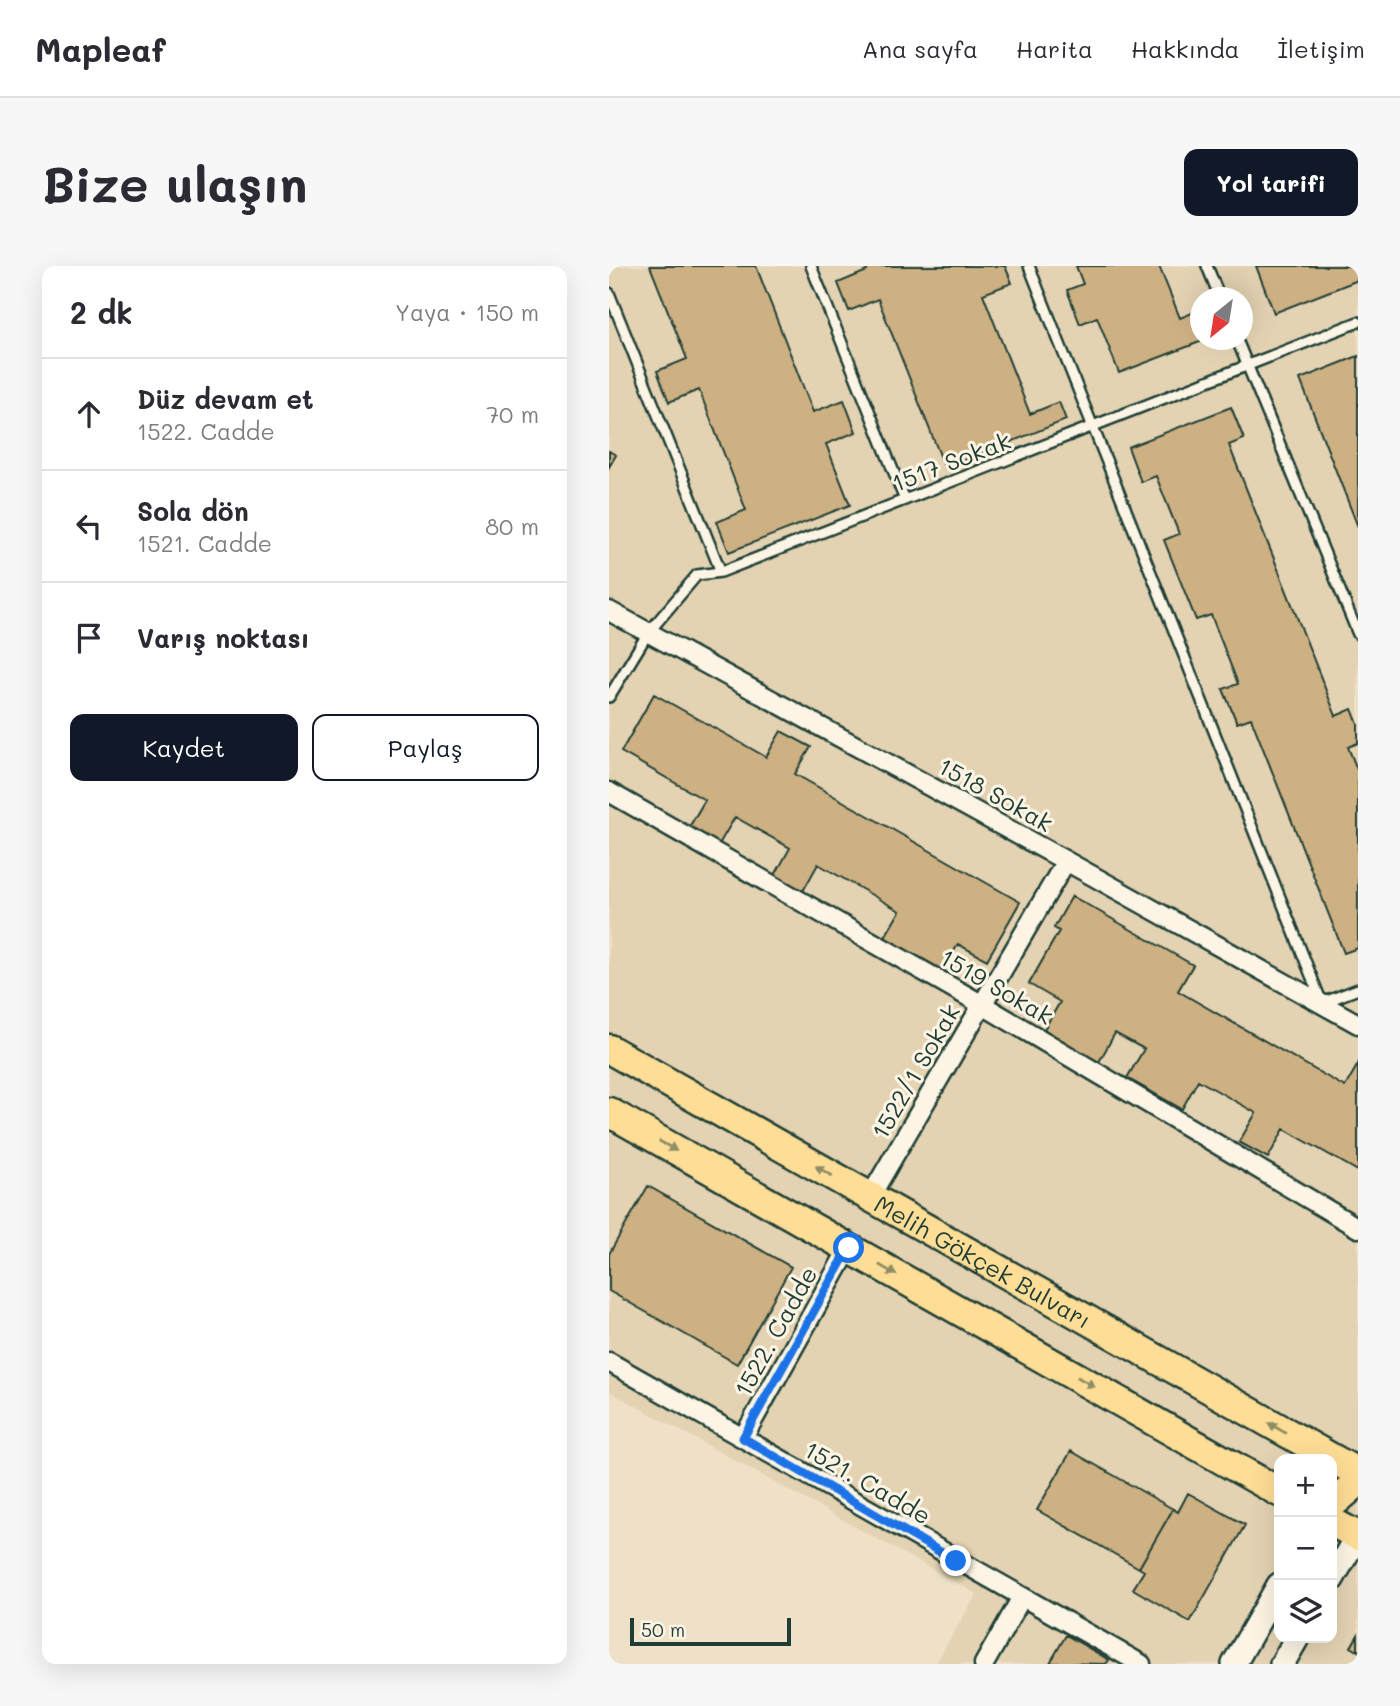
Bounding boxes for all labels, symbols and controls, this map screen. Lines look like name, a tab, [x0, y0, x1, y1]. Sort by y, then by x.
text: Mapleaf	[35, 27, 166, 70]
text: Ana sayfa	[862, 33, 978, 64]
text: Harita	[1016, 33, 1093, 64]
text: Hakkında	[1131, 33, 1240, 64]
text: İletişim	[1278, 33, 1365, 64]
button: Yol tarifi	[1184, 149, 1358, 216]
text: Bize ulaşın	[42, 151, 307, 214]
north arrow	[1190, 287, 1253, 350]
text: 2 dk	[70, 292, 133, 332]
text: Yaya · 150 m	[395, 297, 539, 327]
text: Düz devam et	[137, 382, 314, 416]
icon: ahead	[70, 395, 108, 433]
text: 70 m	[486, 399, 539, 429]
text: 1522. Cadde	[137, 416, 275, 446]
street label: 1517 Sokak	[887, 424, 1015, 498]
text: Sola dön	[137, 494, 249, 528]
icon: left	[70, 507, 108, 545]
text: 80 m	[485, 511, 539, 541]
text: 1521. Cadde	[137, 528, 272, 558]
icon: arrive	[70, 619, 108, 657]
text: Varış noktası	[137, 621, 310, 655]
button: Kaydet	[70, 714, 298, 781]
button: Paylaş	[312, 714, 539, 781]
street label: 1518 Sokak	[933, 750, 1059, 838]
street label: 1519 Sokak	[935, 941, 1059, 1031]
street label: 1522/1 Sokak	[864, 998, 966, 1144]
one-way arrow	[659, 1140, 678, 1152]
one-way arrow	[814, 1165, 833, 1177]
street label: Melih Gökçek Bulvarı	[869, 1187, 1097, 1334]
route start	[833, 1232, 864, 1263]
street label: 1522. Cadde	[727, 1261, 823, 1401]
one-way arrow	[878, 1264, 897, 1276]
one-way arrow	[1076, 1376, 1095, 1388]
one-way arrow	[1268, 1422, 1287, 1434]
street label: 1521. Cadde	[799, 1433, 937, 1531]
map controls	[1274, 1454, 1337, 1643]
button: +	[1274, 1454, 1337, 1517]
button: −	[1274, 1517, 1337, 1580]
route end	[940, 1545, 971, 1576]
button: layers	[1274, 1580, 1337, 1643]
scale bar	[630, 1615, 791, 1647]
text: 50 m	[641, 1617, 685, 1642]

